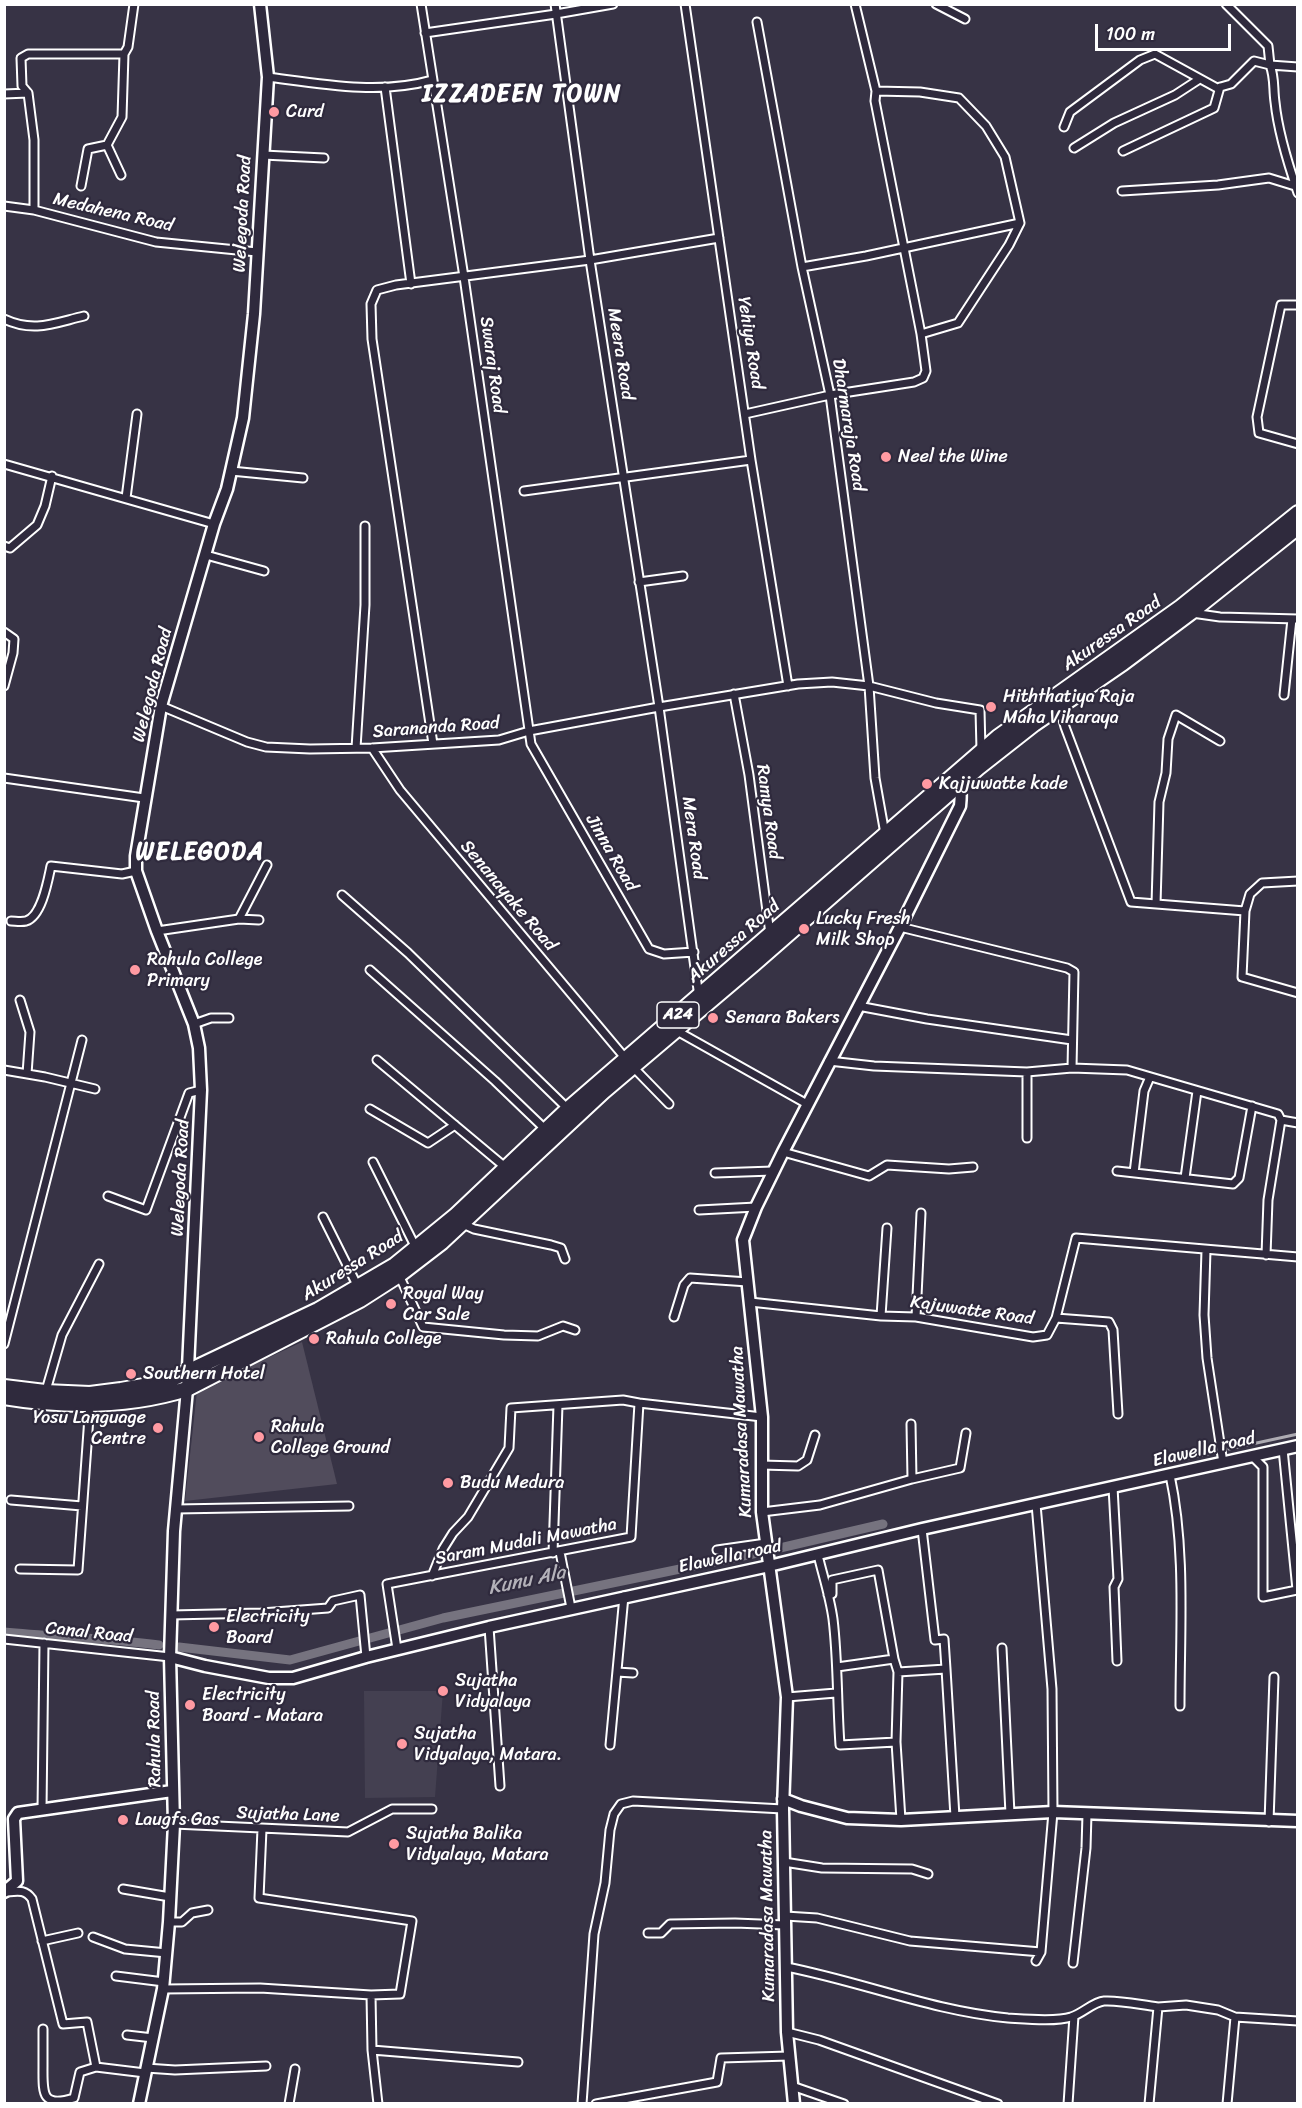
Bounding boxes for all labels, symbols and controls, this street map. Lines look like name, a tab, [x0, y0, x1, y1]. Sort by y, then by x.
scale bar	[1098, 12, 1234, 50]
text: 100 m	[1106, 18, 1155, 50]
district label: IZZADEEN TOWN	[421, 81, 623, 109]
place label: Curd	[286, 101, 324, 123]
marker: Curd	[267, 105, 281, 119]
street label: Welegoda Road	[229, 155, 257, 273]
street label: Medahena Road	[51, 189, 175, 237]
street label: Yehiya Road	[732, 295, 768, 391]
street label: Meera Road	[602, 306, 638, 402]
street label: Swaraj Road	[475, 315, 509, 415]
street label: Dharmaraja Road	[827, 357, 869, 493]
place label: Neel the Wine	[898, 446, 1008, 468]
marker: Neel the Wine	[879, 450, 893, 464]
street label: Akuressa Road	[1058, 592, 1166, 676]
street label: Welegoda Road	[128, 625, 178, 745]
place label: Hiththatiya Raja Maha Viharaya	[1003, 686, 1134, 728]
marker: Hiththatiya Raja Maha Viharaya	[984, 700, 998, 714]
street label: Sarananda Road	[372, 713, 500, 743]
street label: Ramya Road	[751, 763, 785, 861]
place label: Kajjuwatte kade	[939, 773, 1068, 795]
marker: Kajjuwatte kade	[920, 777, 934, 791]
street label: Mera Road	[676, 795, 710, 881]
street label: Jinna Road	[580, 811, 642, 895]
street label: Senanayake Road	[455, 836, 561, 956]
district label: WELEGODA	[136, 839, 264, 867]
street label: Akuressa Road	[683, 896, 785, 988]
place label: Lucky Fresh Milk Shop	[816, 908, 911, 950]
marker: Lucky Fresh Milk Shop	[797, 922, 811, 936]
place label: Rahula College Primary	[147, 949, 263, 992]
marker: Rahula College Primary	[128, 963, 142, 977]
road number: A24	[657, 1002, 699, 1028]
place label: Senara Bakers	[725, 1007, 839, 1029]
marker: Senara Bakers	[706, 1011, 720, 1025]
street label: Welegoda Road	[167, 1119, 195, 1237]
street label: Akuressa Road	[298, 1226, 408, 1306]
place label: Royal Way Car Sale	[403, 1283, 484, 1326]
street label: Kajuwatte Road	[909, 1292, 1035, 1330]
marker: Royal Way Car Sale	[384, 1297, 398, 1311]
place label: Rahula College	[326, 1328, 442, 1350]
marker: Rahula College	[307, 1332, 321, 1346]
street label: Kumaradasa Mawatha	[727, 1346, 757, 1518]
place label: Southern Hotel	[143, 1363, 265, 1385]
marker: Southern Hotel	[124, 1367, 138, 1381]
place label: Yosu Language Centre	[33, 1407, 146, 1450]
place label: Rahula College Ground	[271, 1416, 390, 1458]
marker: Yosu Language Centre	[151, 1421, 165, 1435]
street label: Elawella road	[1150, 1428, 1258, 1472]
marker: Rahula College Ground	[252, 1430, 266, 1444]
place label: Budu Medura	[460, 1472, 564, 1494]
marker: Budu Medura	[441, 1476, 455, 1490]
street label: Saram Mudali Mawatha	[433, 1514, 619, 1570]
street label: Elawella road	[676, 1536, 784, 1578]
water label: Kunu Ala	[486, 1561, 568, 1601]
place label: Electricity Board	[226, 1606, 310, 1648]
street label: Canal Road	[44, 1618, 134, 1648]
marker: Electricity Board	[207, 1620, 221, 1634]
place label: Sujatha Vidyalaya	[455, 1670, 531, 1712]
place label: Electricity Board - Matara	[202, 1684, 323, 1726]
marker: Sujatha Vidyalaya	[436, 1684, 450, 1698]
street label: Rahula Road	[143, 1691, 167, 1787]
marker: Electricity Board - Matara	[183, 1698, 197, 1712]
place label: Sujatha Vidyalaya, Matara.	[414, 1723, 562, 1766]
marker: Sujatha Vidyalaya, Matara.	[395, 1737, 409, 1751]
street label: Sujatha Lane	[236, 1802, 340, 1828]
place label: Laugfs Gas	[135, 1809, 219, 1831]
marker: Laugfs Gas	[116, 1813, 130, 1827]
place label: Sujatha Balika Vidyalaya, Matara	[406, 1823, 549, 1866]
street label: Kumaradasa Mawatha	[756, 1830, 780, 2002]
marker: Sujatha Balika Vidyalaya, Matara	[387, 1837, 401, 1851]

